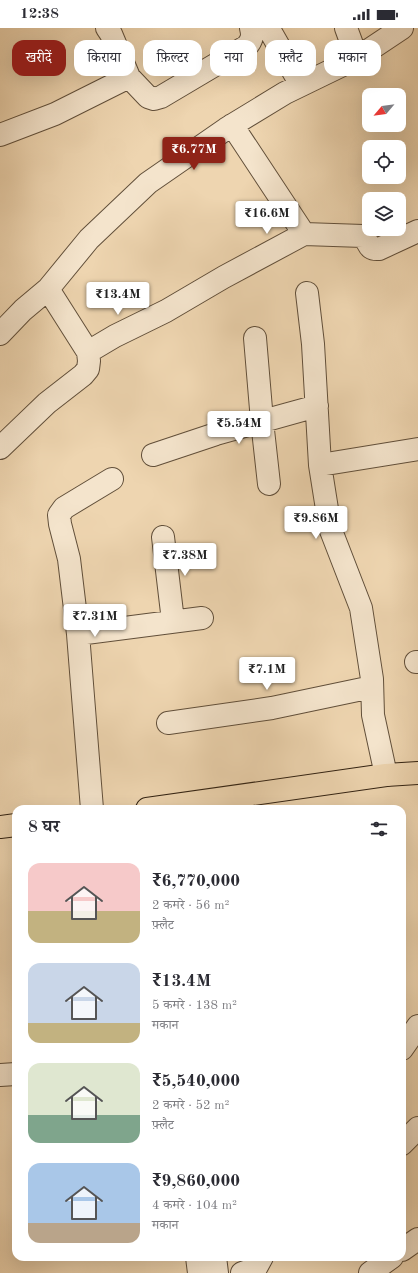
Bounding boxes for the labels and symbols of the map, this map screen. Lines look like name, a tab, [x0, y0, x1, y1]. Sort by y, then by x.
north arrow	[362, 88, 406, 132]
pin: ₹6.77M	[161, 137, 227, 171]
pin: ₹16.6M	[234, 201, 300, 235]
pin: ₹13.4M	[85, 282, 151, 316]
pin: ₹5.54M	[206, 411, 272, 445]
pin: ₹9.86M	[283, 506, 349, 540]
pin: ₹7.38M	[152, 543, 218, 577]
pin: ₹7.31M	[62, 604, 128, 638]
pin: ₹7.1M	[239, 657, 295, 691]

